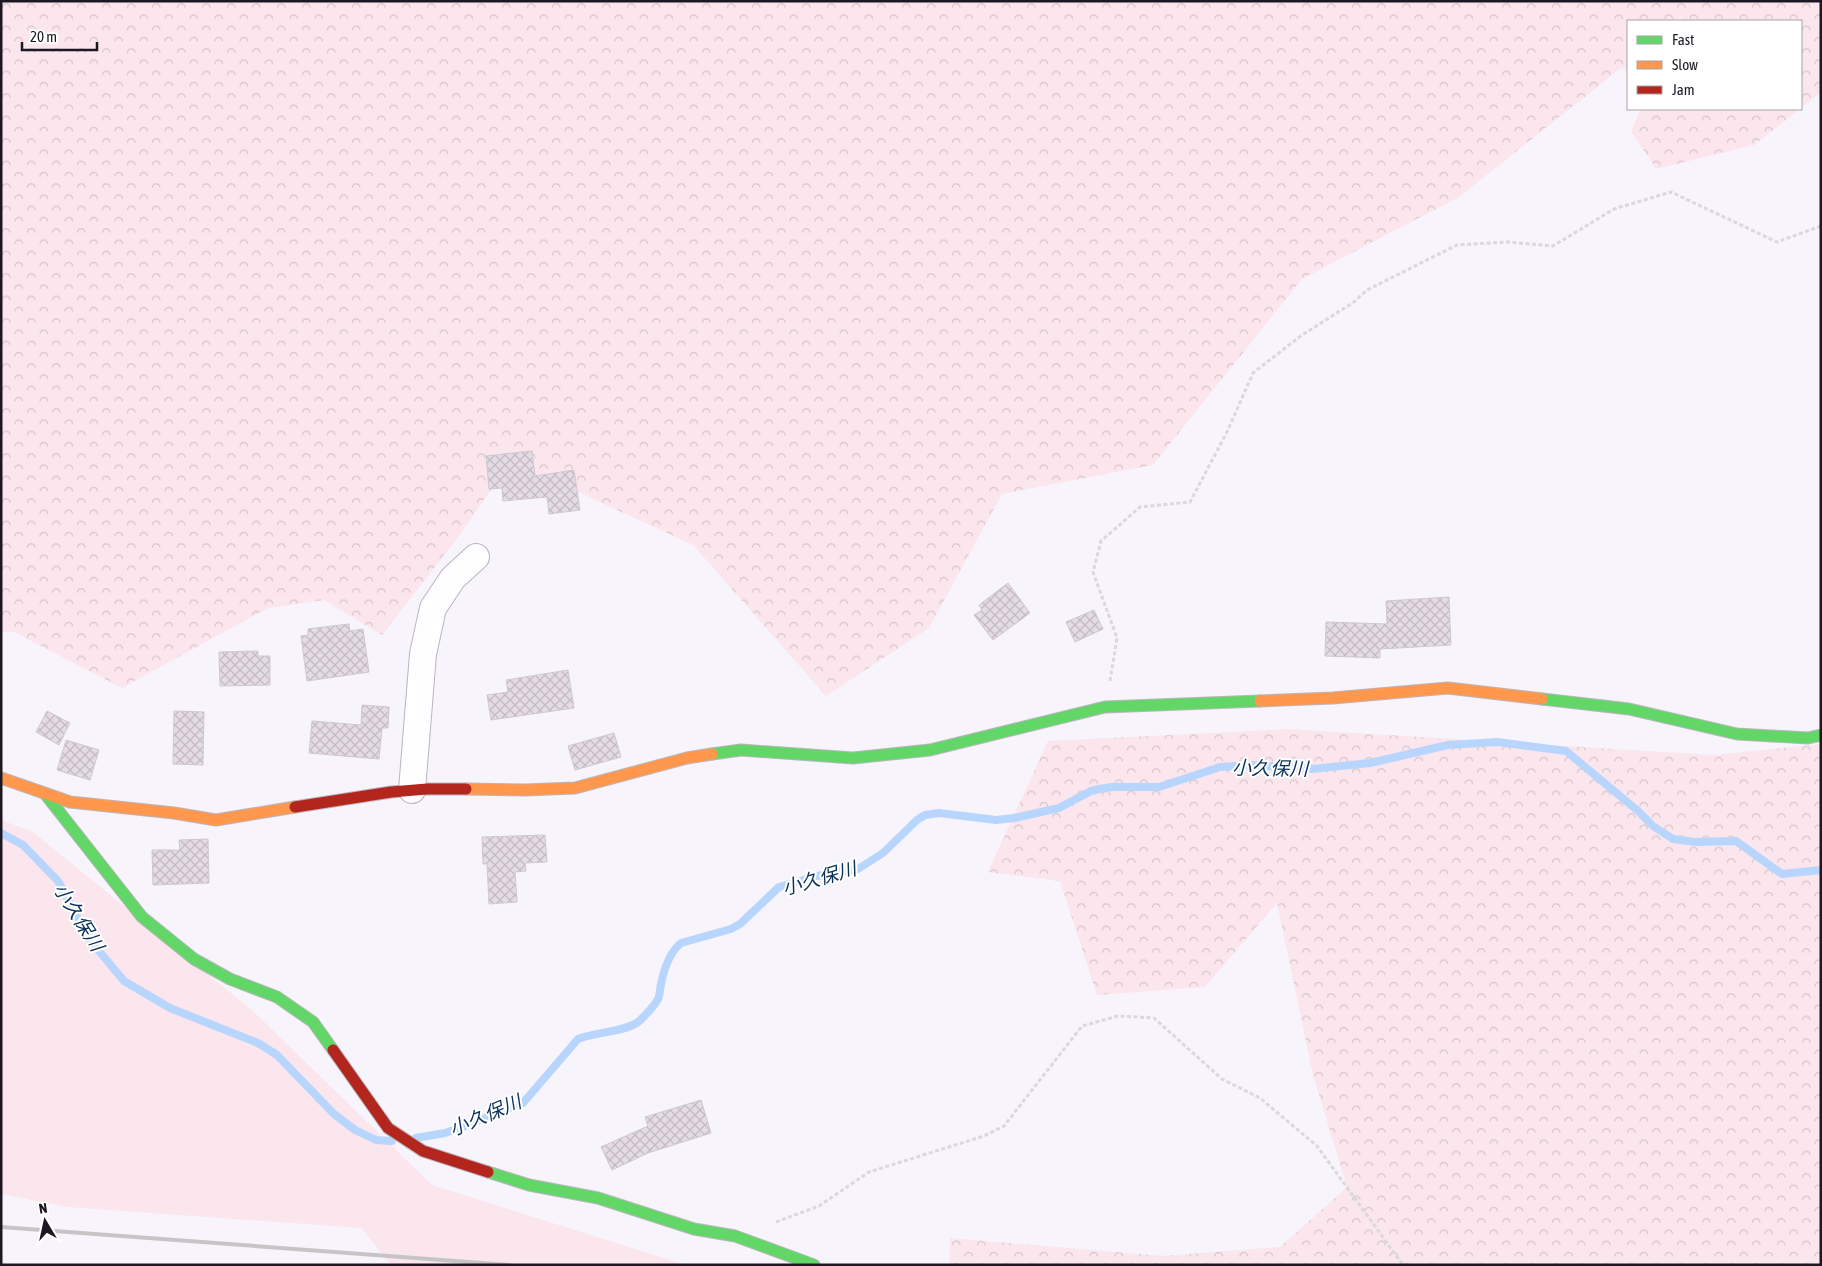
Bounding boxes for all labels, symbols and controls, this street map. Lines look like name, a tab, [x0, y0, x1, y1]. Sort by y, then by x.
scale bar	[22, 20, 98, 52]
legend	[1627, 20, 1802, 110]
text: 20 m	[30, 28, 57, 45]
text: Fast	[1672, 31, 1694, 48]
text: Slow	[1672, 56, 1698, 73]
text: Jam	[1672, 81, 1695, 98]
water label: 小久保川	[1232, 756, 1310, 780]
water label: 小久保川	[779, 856, 860, 899]
water label: 小久保川	[50, 879, 110, 957]
water label: 小久保川	[446, 1089, 526, 1140]
north arrow	[20, 1196, 70, 1246]
text: N	[38, 1200, 48, 1217]

